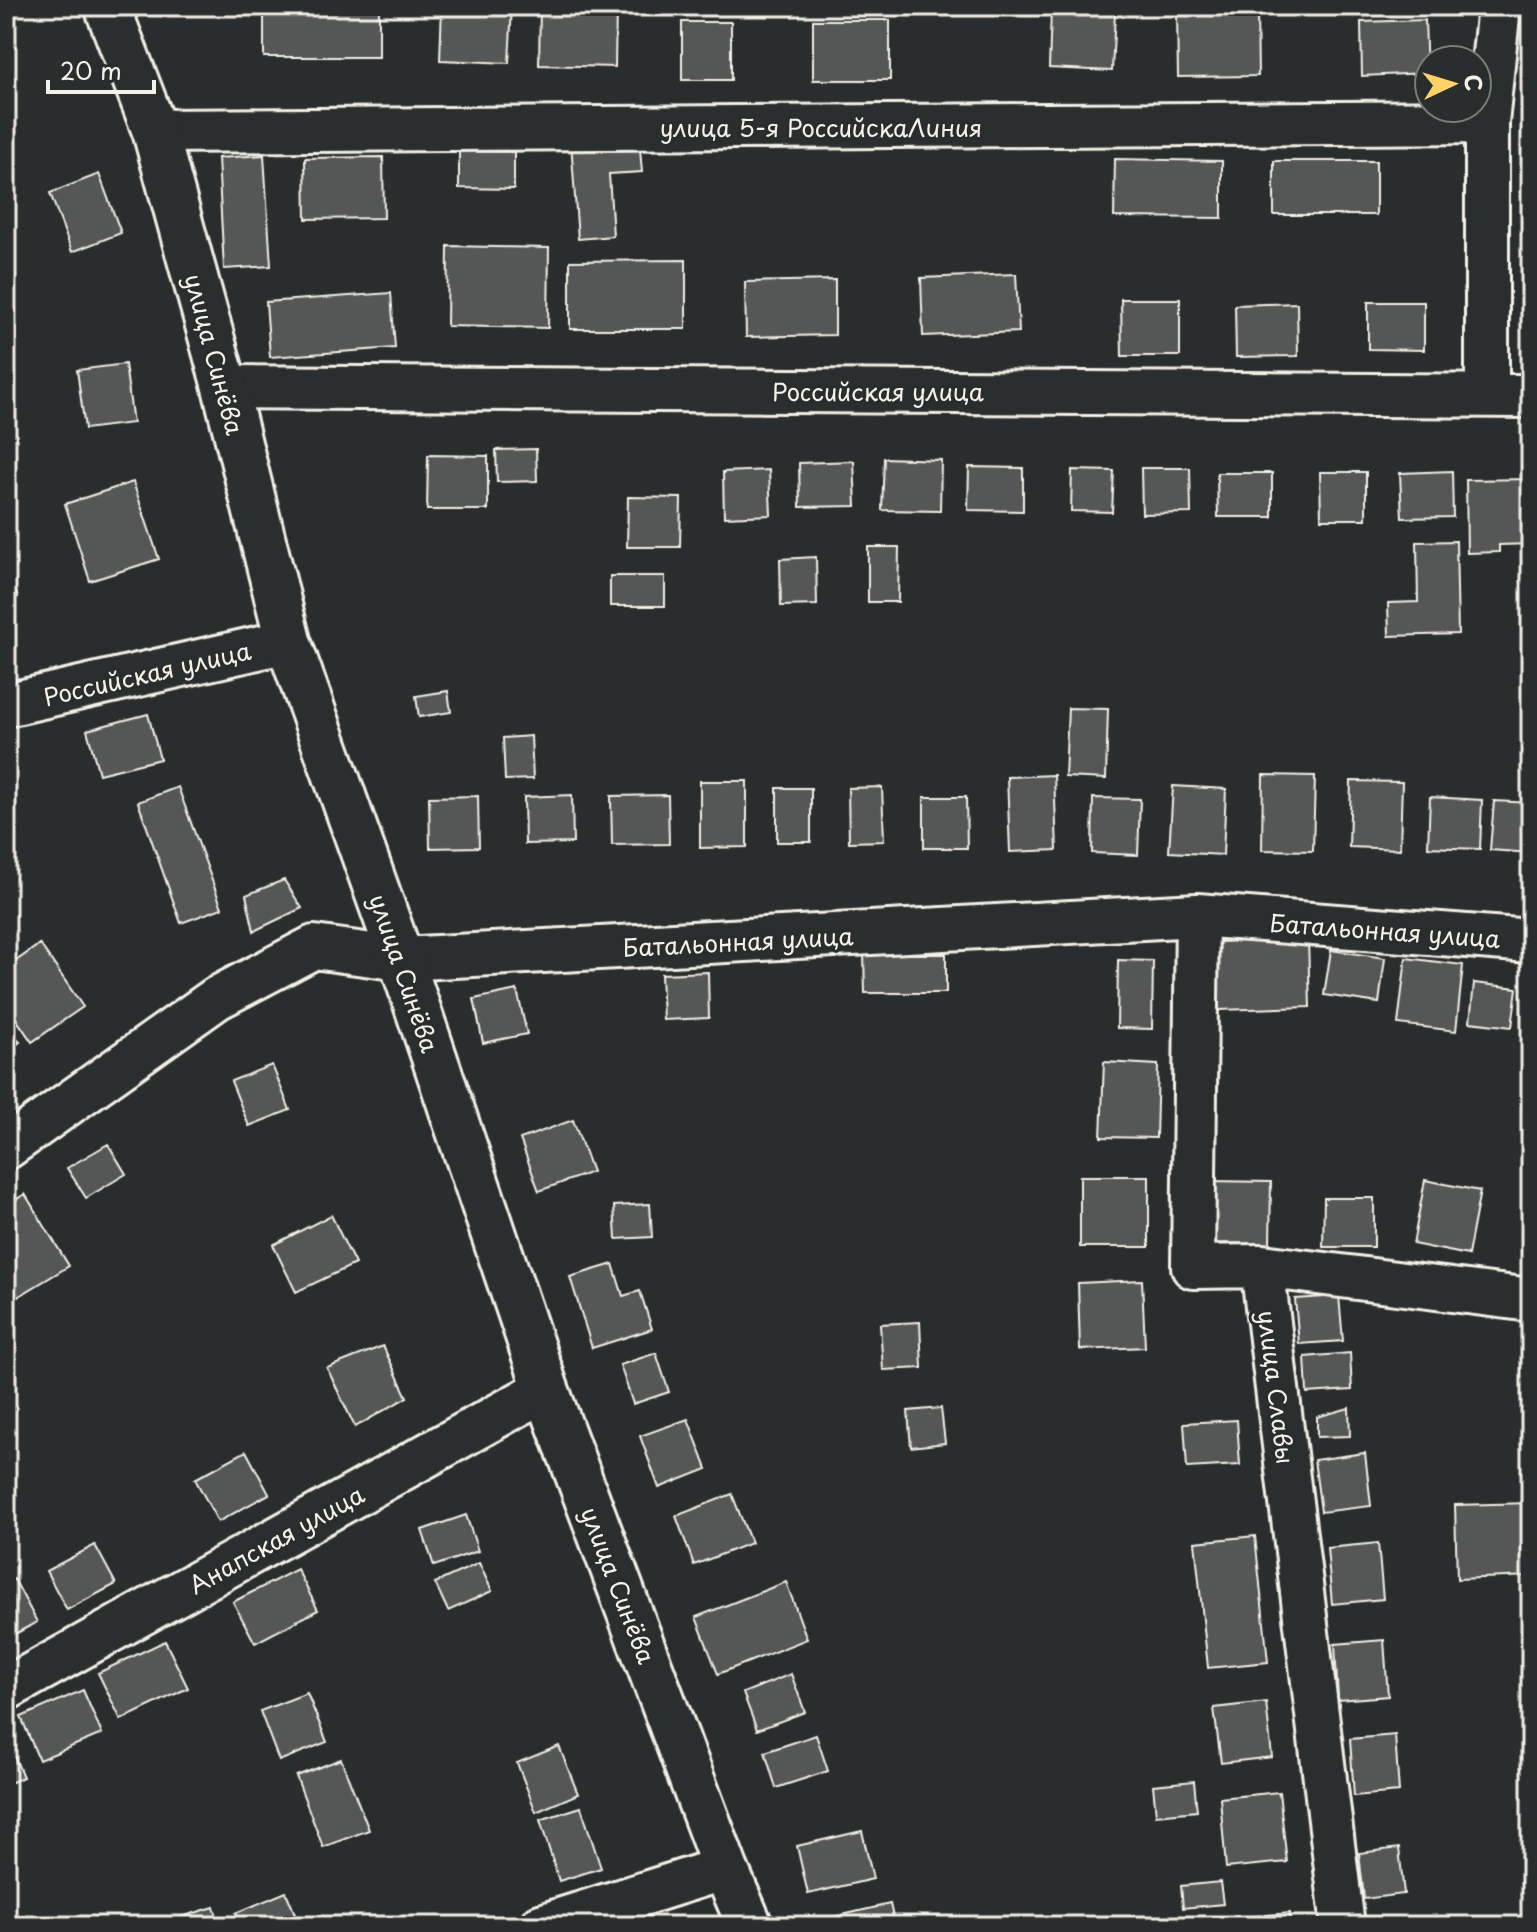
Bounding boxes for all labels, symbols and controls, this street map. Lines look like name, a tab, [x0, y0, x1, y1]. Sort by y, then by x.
scale bar	[48, 44, 154, 94]
north arrow	[1413, 44, 1493, 124]
text: 20 m	[60, 52, 122, 88]
text: С	[1457, 73, 1491, 92]
street label: улица 5-я РоссийскаЛиния	[660, 109, 982, 145]
street label: улица Синёва	[176, 269, 254, 439]
street label: Российская улица	[772, 373, 984, 409]
street label: Российская улица	[40, 632, 254, 714]
street label: улица Синёва	[361, 889, 449, 1057]
street label: Батальонная улица	[1269, 904, 1501, 956]
street label: Батальонная улица	[622, 917, 854, 965]
street label: улица Славы	[1250, 1308, 1304, 1466]
street label: Анапская улица	[182, 1476, 370, 1602]
street label: улица Синёва	[573, 1501, 665, 1669]

